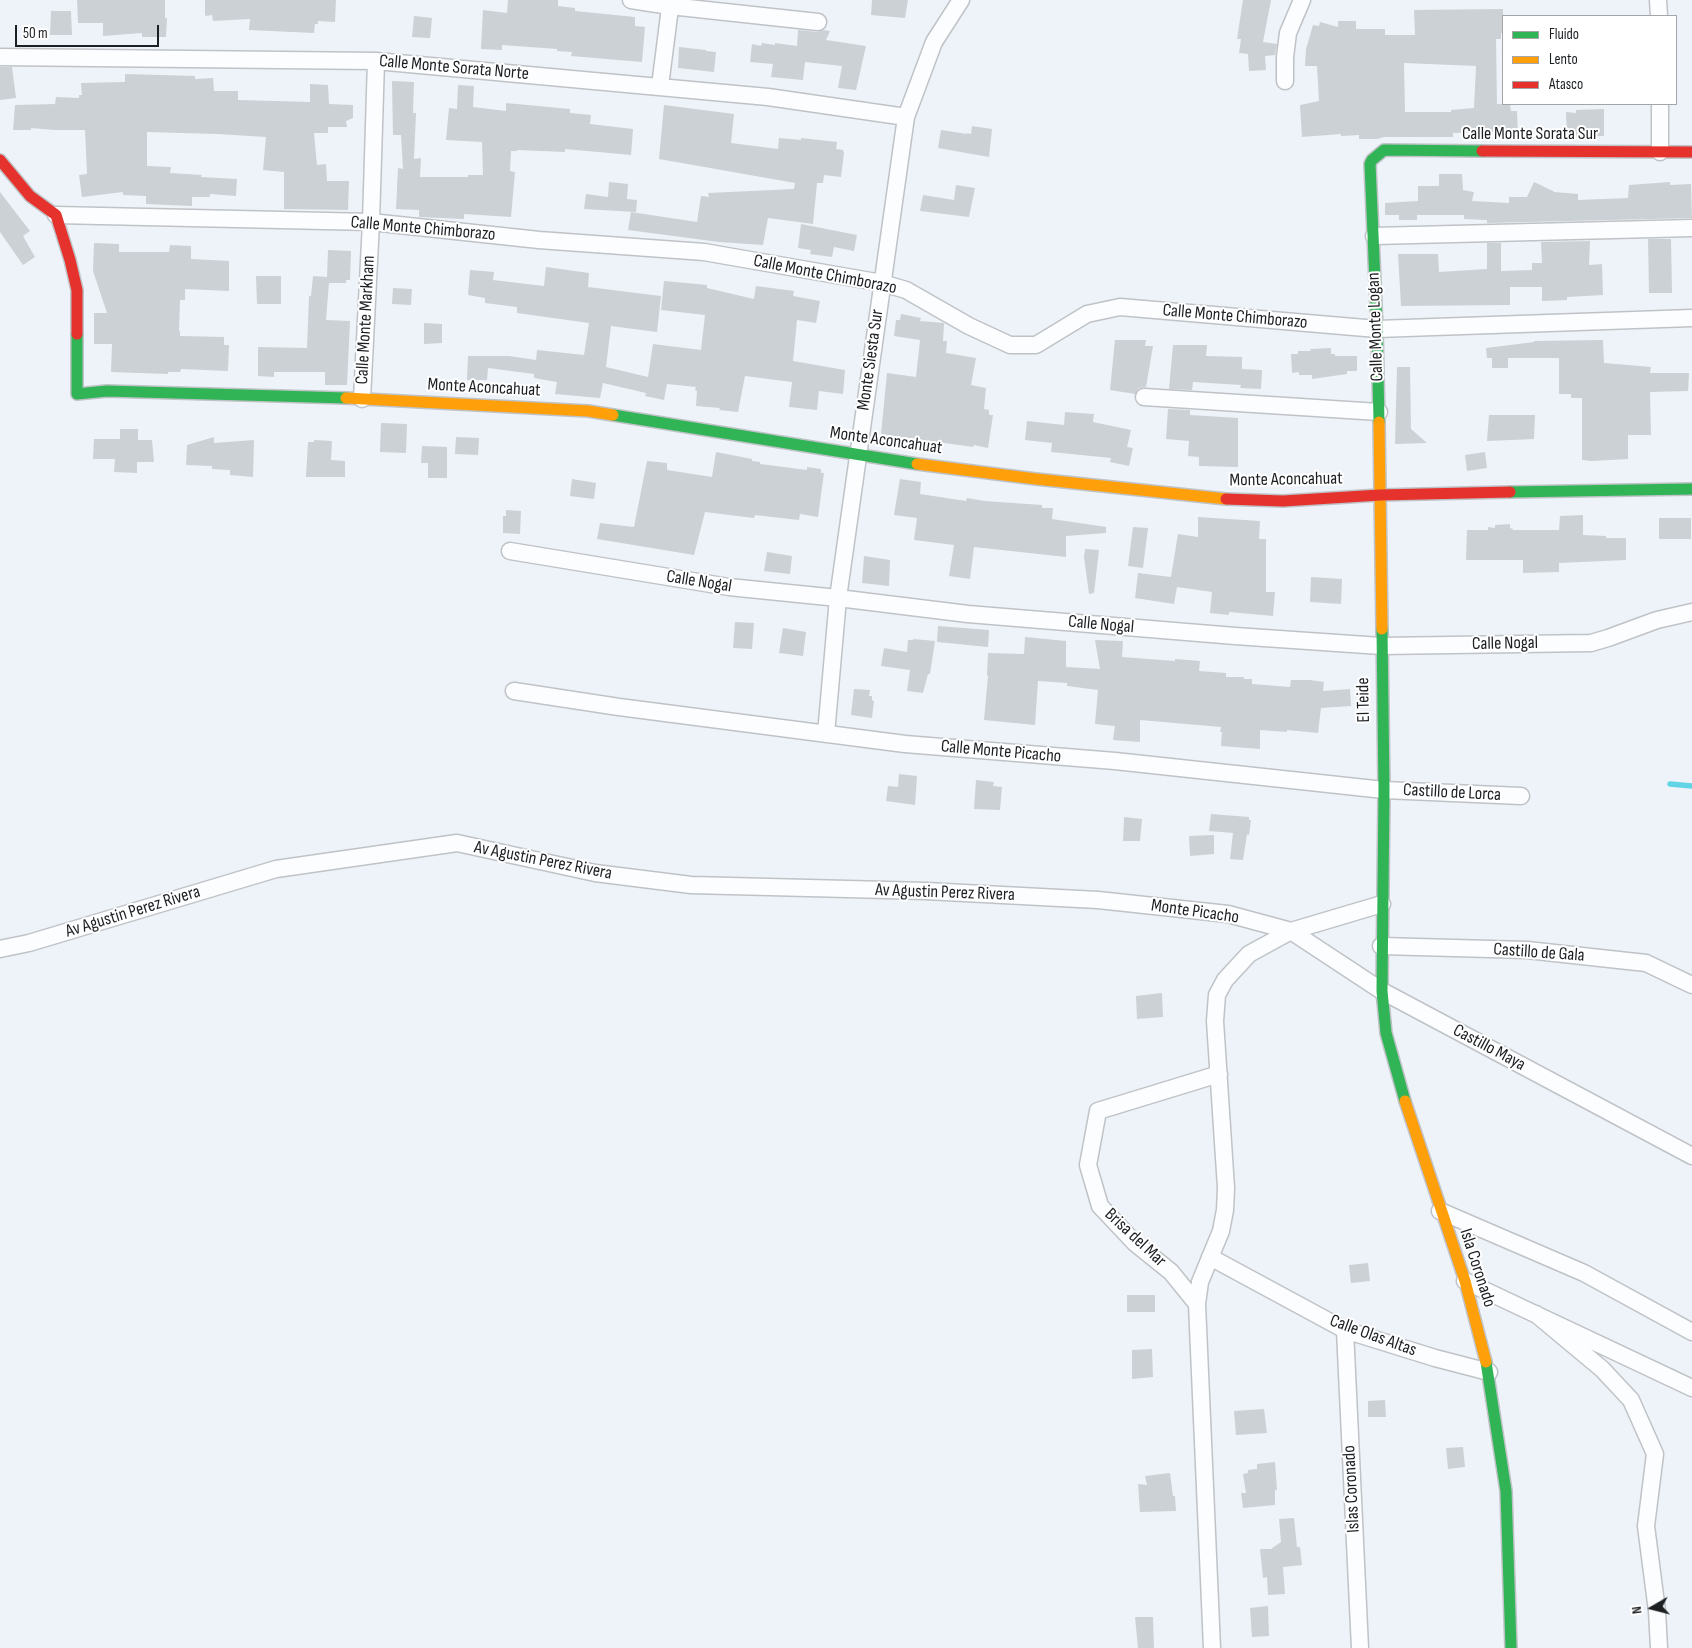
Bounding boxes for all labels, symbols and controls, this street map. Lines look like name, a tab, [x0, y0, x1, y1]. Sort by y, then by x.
scale bar	[18, 15, 161, 47]
legend	[1502, 15, 1677, 105]
text: 50 m	[23, 24, 48, 43]
text: Fluido	[1549, 25, 1579, 44]
text: Lento	[1549, 50, 1578, 69]
street label: Calle Monte Sorata Norte	[378, 51, 530, 85]
text: Atasco	[1549, 75, 1583, 94]
street label: Calle Monte Sorata Sur	[1462, 123, 1598, 145]
street label: Calle Monte Chimborazo	[350, 212, 496, 246]
street label: Calle Monte Chimborazo	[752, 251, 898, 299]
street label: Calle Monte Markham	[352, 255, 380, 385]
street label: Calle Monte Logan	[1363, 272, 1389, 382]
street label: Calle Monte Chimborazo	[1162, 300, 1308, 334]
street label: Monte Siesta Sur	[853, 308, 889, 412]
street label: Monte Aconcahuat	[427, 374, 541, 402]
street label: Monte Aconcahuat	[828, 422, 944, 460]
street label: Monte Aconcahuat	[1229, 468, 1343, 492]
street label: Calle Nogal	[665, 566, 733, 598]
street label: Calle Nogal	[1067, 611, 1135, 639]
street label: Calle Nogal	[1472, 633, 1538, 655]
street label: El Teide	[1353, 677, 1375, 723]
street label: Calle Monte Picacho	[940, 736, 1062, 768]
street label: Castillo de Lorca	[1403, 780, 1501, 806]
street label: Av Agustin Perez Rivera	[472, 837, 614, 885]
street label: Av Agustin Perez Rivera	[875, 880, 1015, 906]
street label: Av Agustin Perez Rivera	[63, 881, 203, 943]
street label: Monte Picacho	[1150, 895, 1240, 929]
street label: Castillo de Gala	[1493, 939, 1585, 967]
street label: Castillo Maya	[1449, 1020, 1529, 1076]
street label: Brisa del Mar	[1100, 1204, 1170, 1272]
street label: Isla Coronado	[1454, 1226, 1500, 1310]
street label: Calle Olas Altas	[1327, 1310, 1419, 1362]
street label: Islas Coronado	[1339, 1445, 1365, 1533]
north arrow	[1627, 1583, 1677, 1633]
text: N	[1628, 1605, 1646, 1615]

